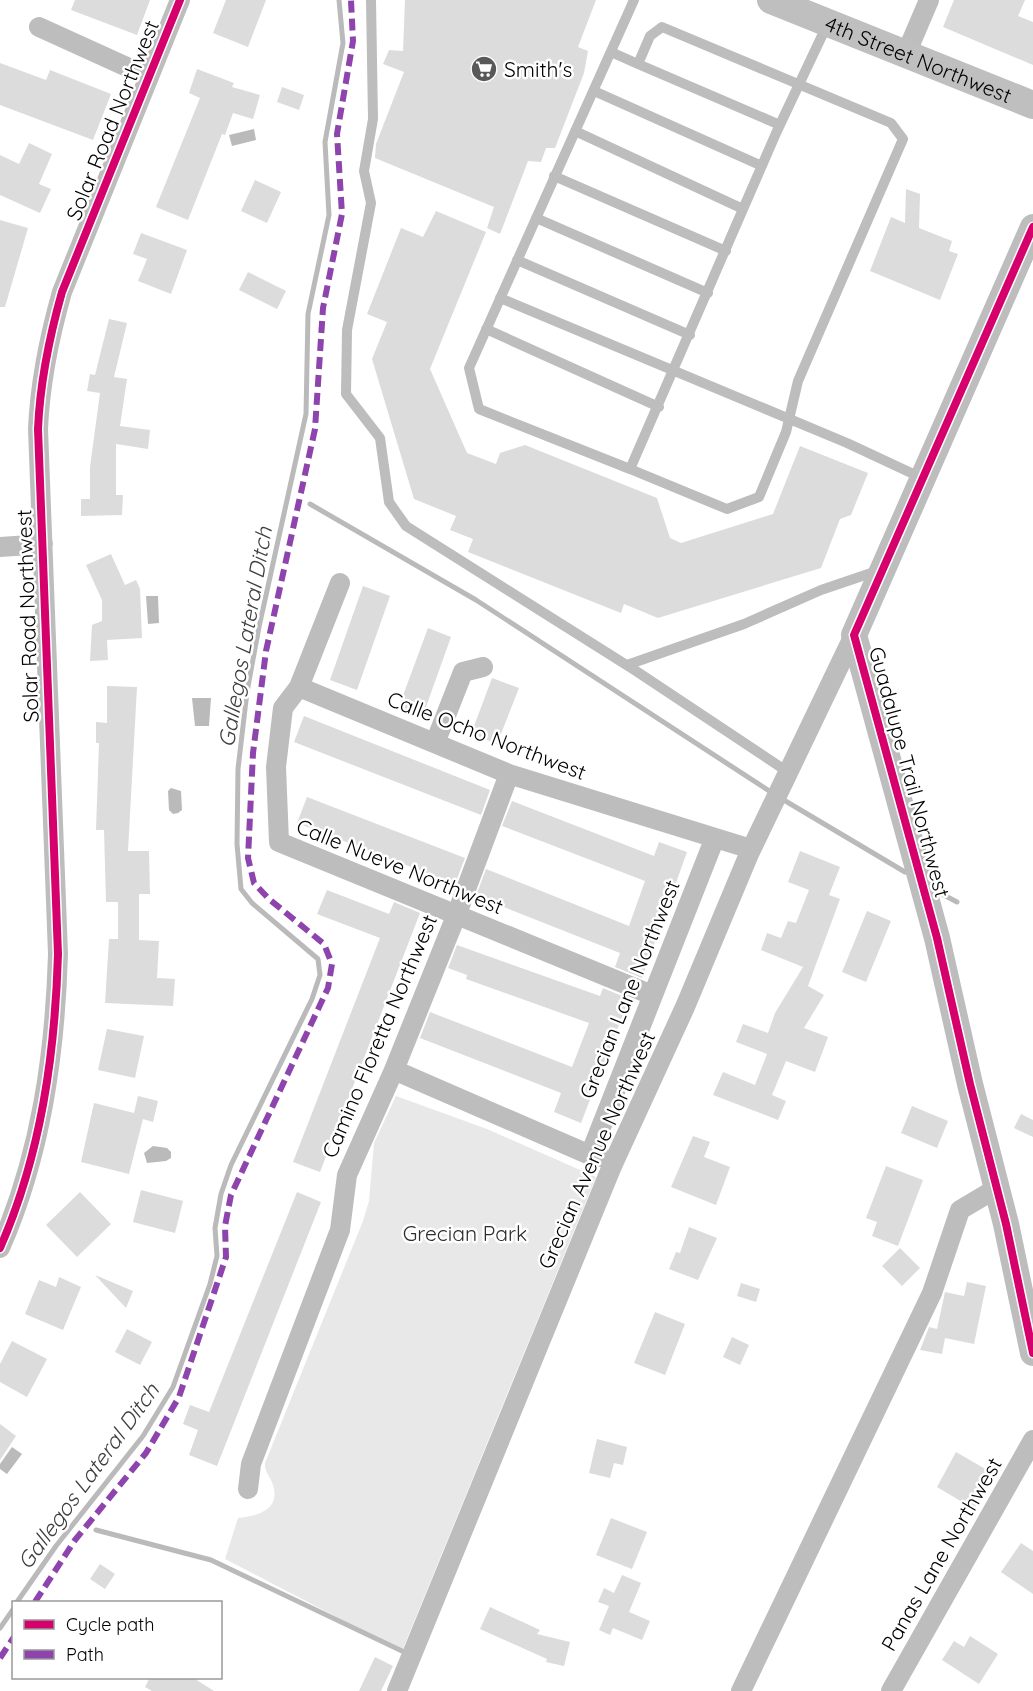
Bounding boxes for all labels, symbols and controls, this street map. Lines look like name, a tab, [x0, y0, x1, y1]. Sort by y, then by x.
street label: 4th Street Northwest	[821, 10, 1016, 108]
street label: Solar Road Northwest	[60, 16, 164, 224]
supermarket icon: Smith's	[469, 54, 499, 84]
place label: Smith's	[504, 56, 572, 82]
street label: Solar Road Northwest	[10, 509, 44, 723]
water label: Gallegos Lateral Ditch	[212, 524, 278, 749]
street label: Guadalupe Trail Northwest	[864, 644, 956, 900]
street label: Calle Ocho Northwest	[384, 685, 590, 785]
street label: Calle Nueve Northwest	[293, 813, 507, 919]
street label: Grecian Lane Northwest	[573, 876, 685, 1102]
street label: Camino Floretta Northwest	[316, 910, 442, 1162]
street label: Grecian Avenue Northwest	[532, 1027, 660, 1273]
park label: Grecian Park	[403, 1220, 527, 1246]
water label: Gallegos Lateral Ditch	[11, 1377, 165, 1575]
street label: Panas Lane Northwest	[875, 1453, 1007, 1655]
legend	[12, 1601, 222, 1679]
text: Cycle path	[66, 1613, 154, 1636]
text: Path	[66, 1643, 104, 1666]

